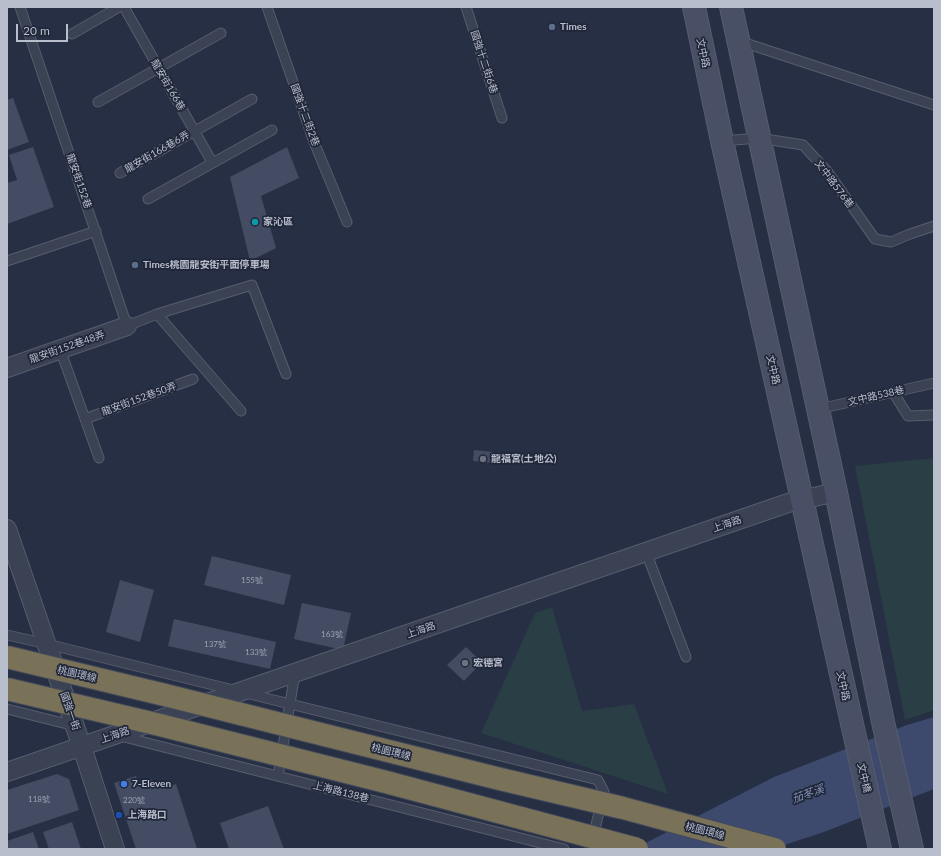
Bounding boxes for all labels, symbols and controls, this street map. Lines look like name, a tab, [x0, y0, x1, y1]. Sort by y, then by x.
scale bar	[18, 16, 70, 42]
place label: Times	[560, 21, 587, 33]
marker: Times	[547, 22, 557, 32]
text: 20 m	[23, 23, 50, 38]
street label: 國強十二街6巷	[468, 29, 500, 95]
street label: 文中路	[694, 37, 712, 69]
street label: 龍安街166巷	[148, 57, 188, 113]
street label: 國強十二街2巷	[288, 82, 322, 148]
street label: 龍安街166巷6弄	[122, 129, 192, 175]
street label: 龍安街152巷	[64, 152, 94, 210]
street label: 文中路576巷	[812, 157, 856, 211]
place label: 家沁區	[263, 216, 293, 228]
marker: 家沁區	[250, 217, 260, 227]
place label: Times桃園龍安街平面停車場	[143, 259, 270, 271]
marker: Times桃園龍安街平面停車場	[130, 260, 140, 270]
street label: 龍安街152巷48弄	[28, 328, 106, 366]
street label: 文中路	[764, 354, 782, 386]
street label: 龍安街152巷50弄	[100, 380, 178, 418]
street label: 文中路538巷	[847, 384, 905, 408]
place label: 龍福宮(土地公)	[491, 453, 556, 465]
marker: 龍福宮(土地公)	[478, 454, 488, 464]
street label: 上海路	[711, 513, 743, 535]
house number: 155號	[241, 575, 263, 585]
street label: 上海路	[405, 619, 437, 641]
house number: 163號	[321, 629, 343, 639]
house number: 137號	[204, 639, 226, 649]
house number: 133號	[245, 647, 267, 657]
place label: 宏德宮	[473, 657, 503, 669]
marker: 宏德宮	[460, 658, 470, 668]
street label: 桃園環線	[56, 664, 98, 684]
street label: 文中路	[834, 670, 852, 702]
street label: 國強一街	[58, 690, 82, 732]
street label: 上海路	[99, 724, 131, 746]
street label: 桃園環線	[370, 741, 412, 763]
street label: 文中橋	[855, 762, 873, 794]
place label: 7-Eleven	[132, 778, 171, 790]
marker: 7-Eleven	[119, 779, 129, 789]
street label: 上海路138巷	[312, 779, 370, 805]
water label: 茄苳溪	[790, 782, 826, 806]
house number: 118號	[28, 794, 50, 804]
house number: 220號	[123, 795, 145, 805]
place label: 上海路口	[127, 809, 167, 821]
marker: 上海路口	[114, 810, 124, 820]
street label: 桃園環線	[684, 820, 726, 842]

